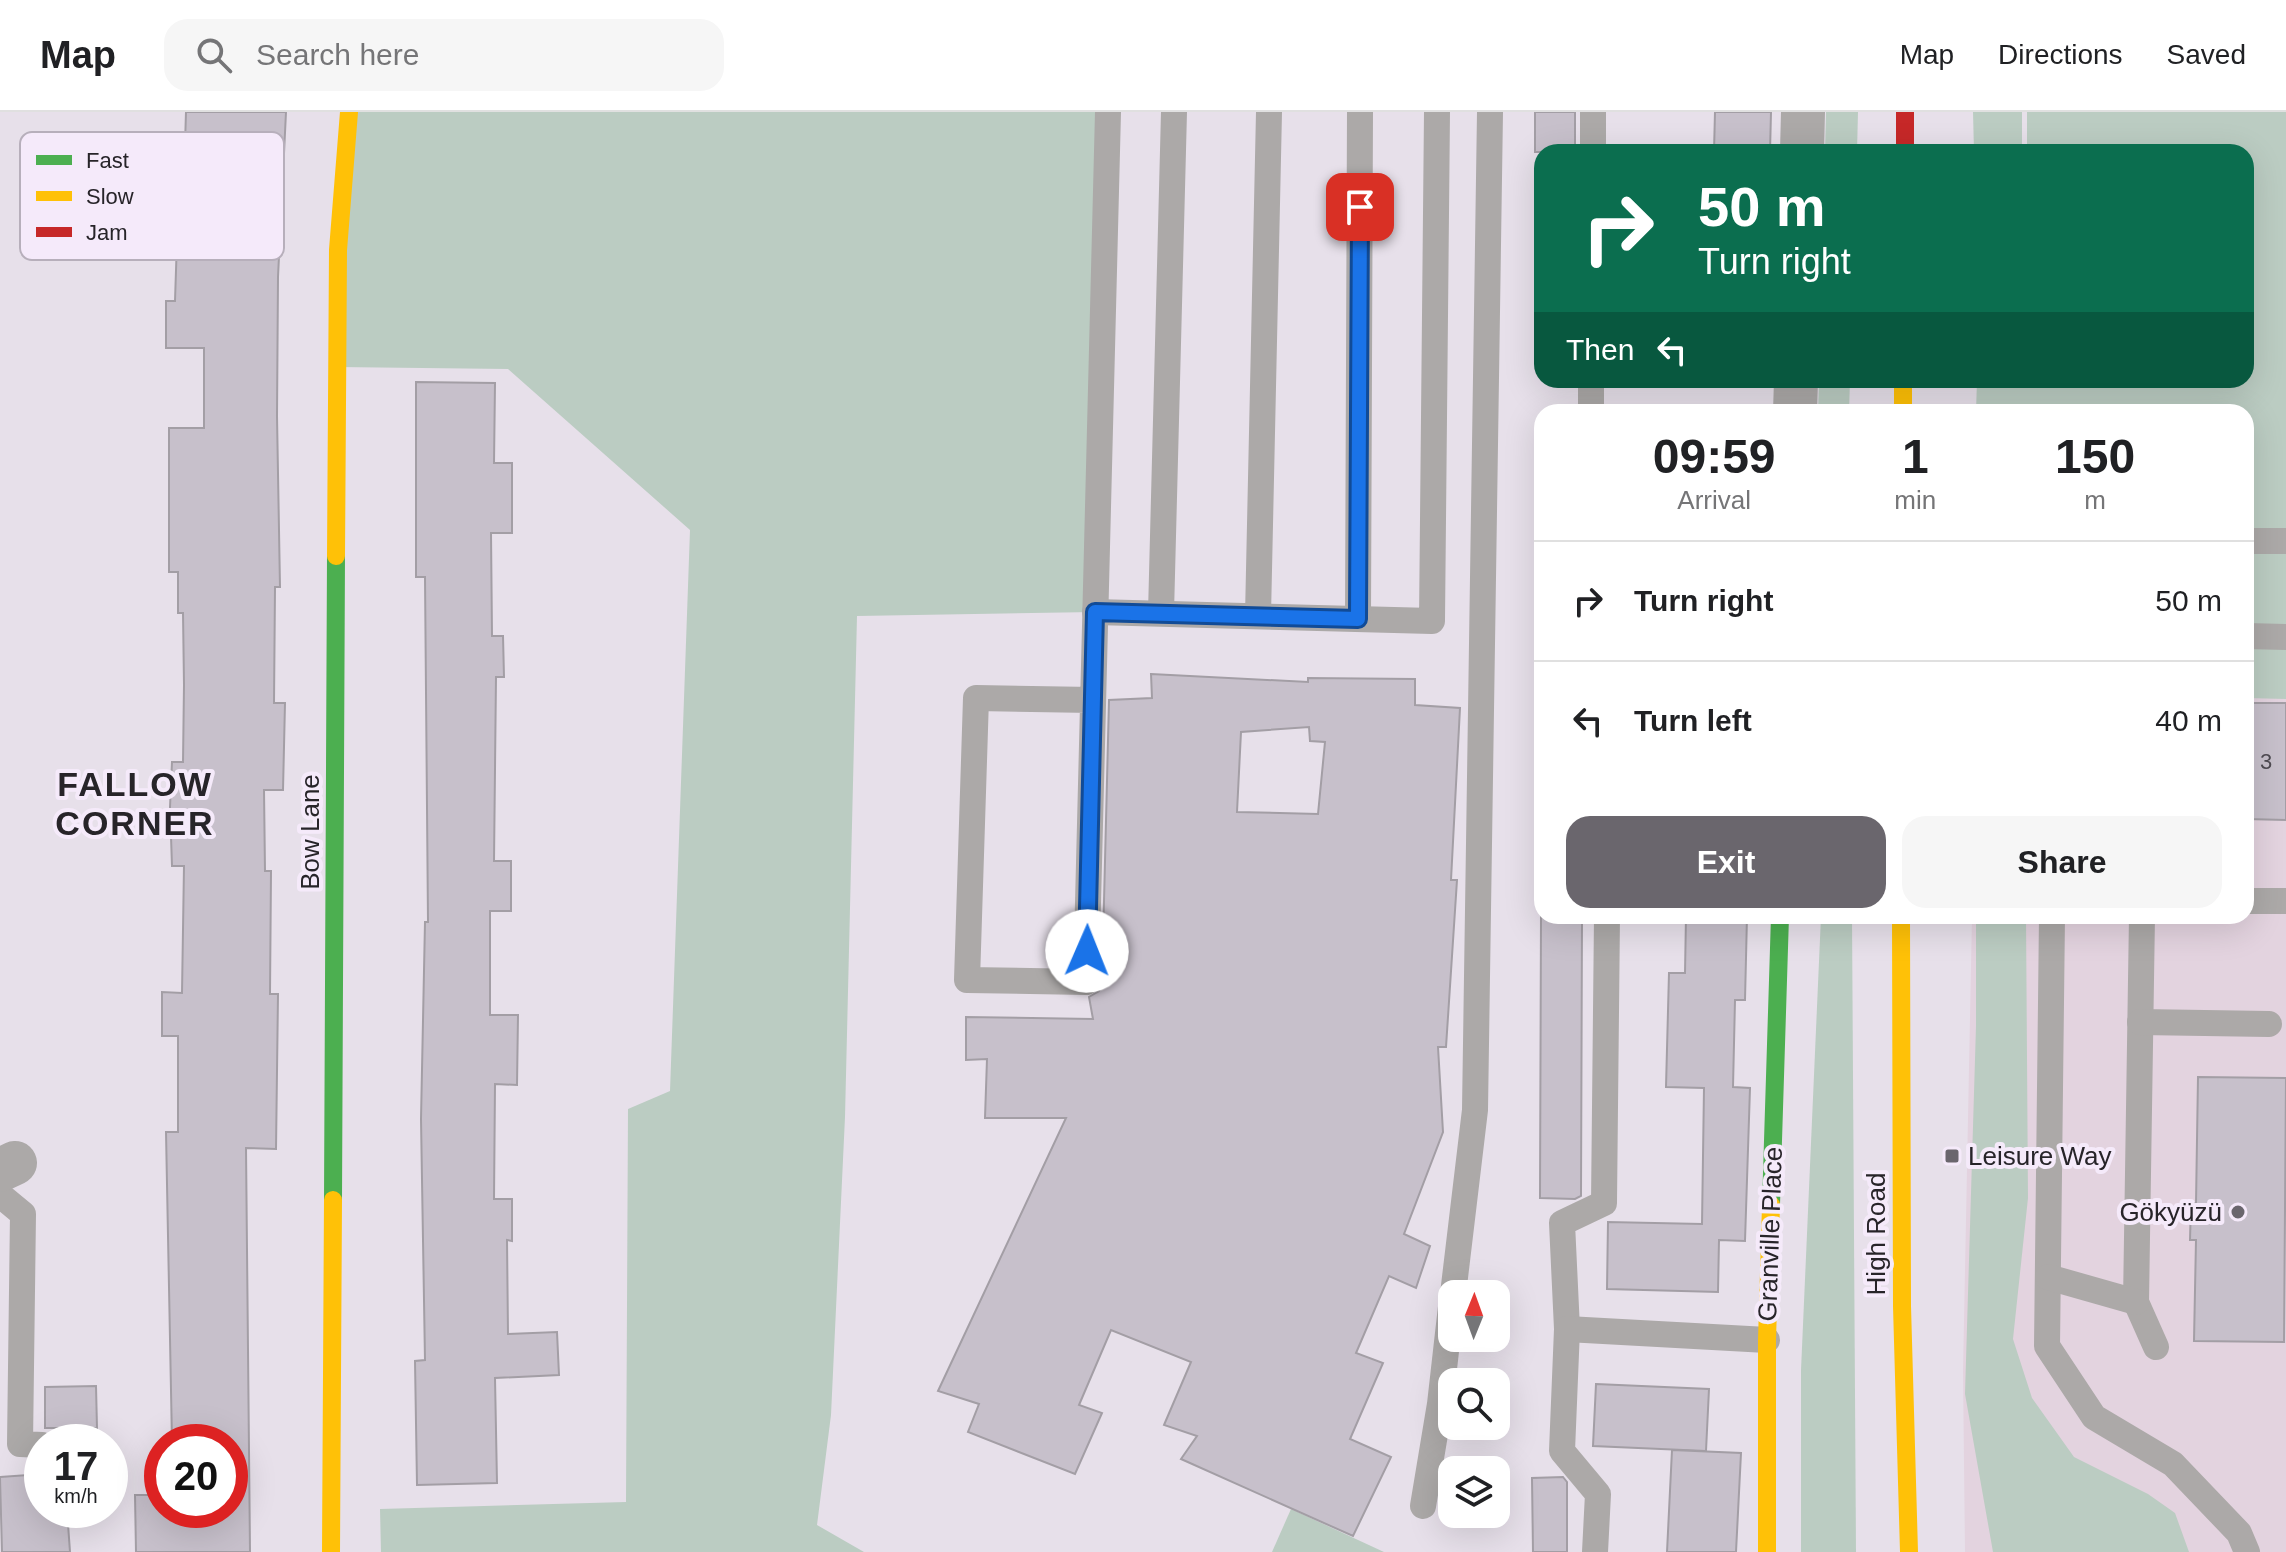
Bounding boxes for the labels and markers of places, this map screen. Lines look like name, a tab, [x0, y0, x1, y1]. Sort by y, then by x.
pin	[1326, 173, 1394, 241]
place label: Leisure Way	[1968, 1141, 2112, 1171]
marker: Leisure Way	[1943, 1147, 1961, 1165]
place label: Gökyüzü	[2119, 1197, 2222, 1227]
marker: Gökyüzü	[2229, 1203, 2247, 1221]

